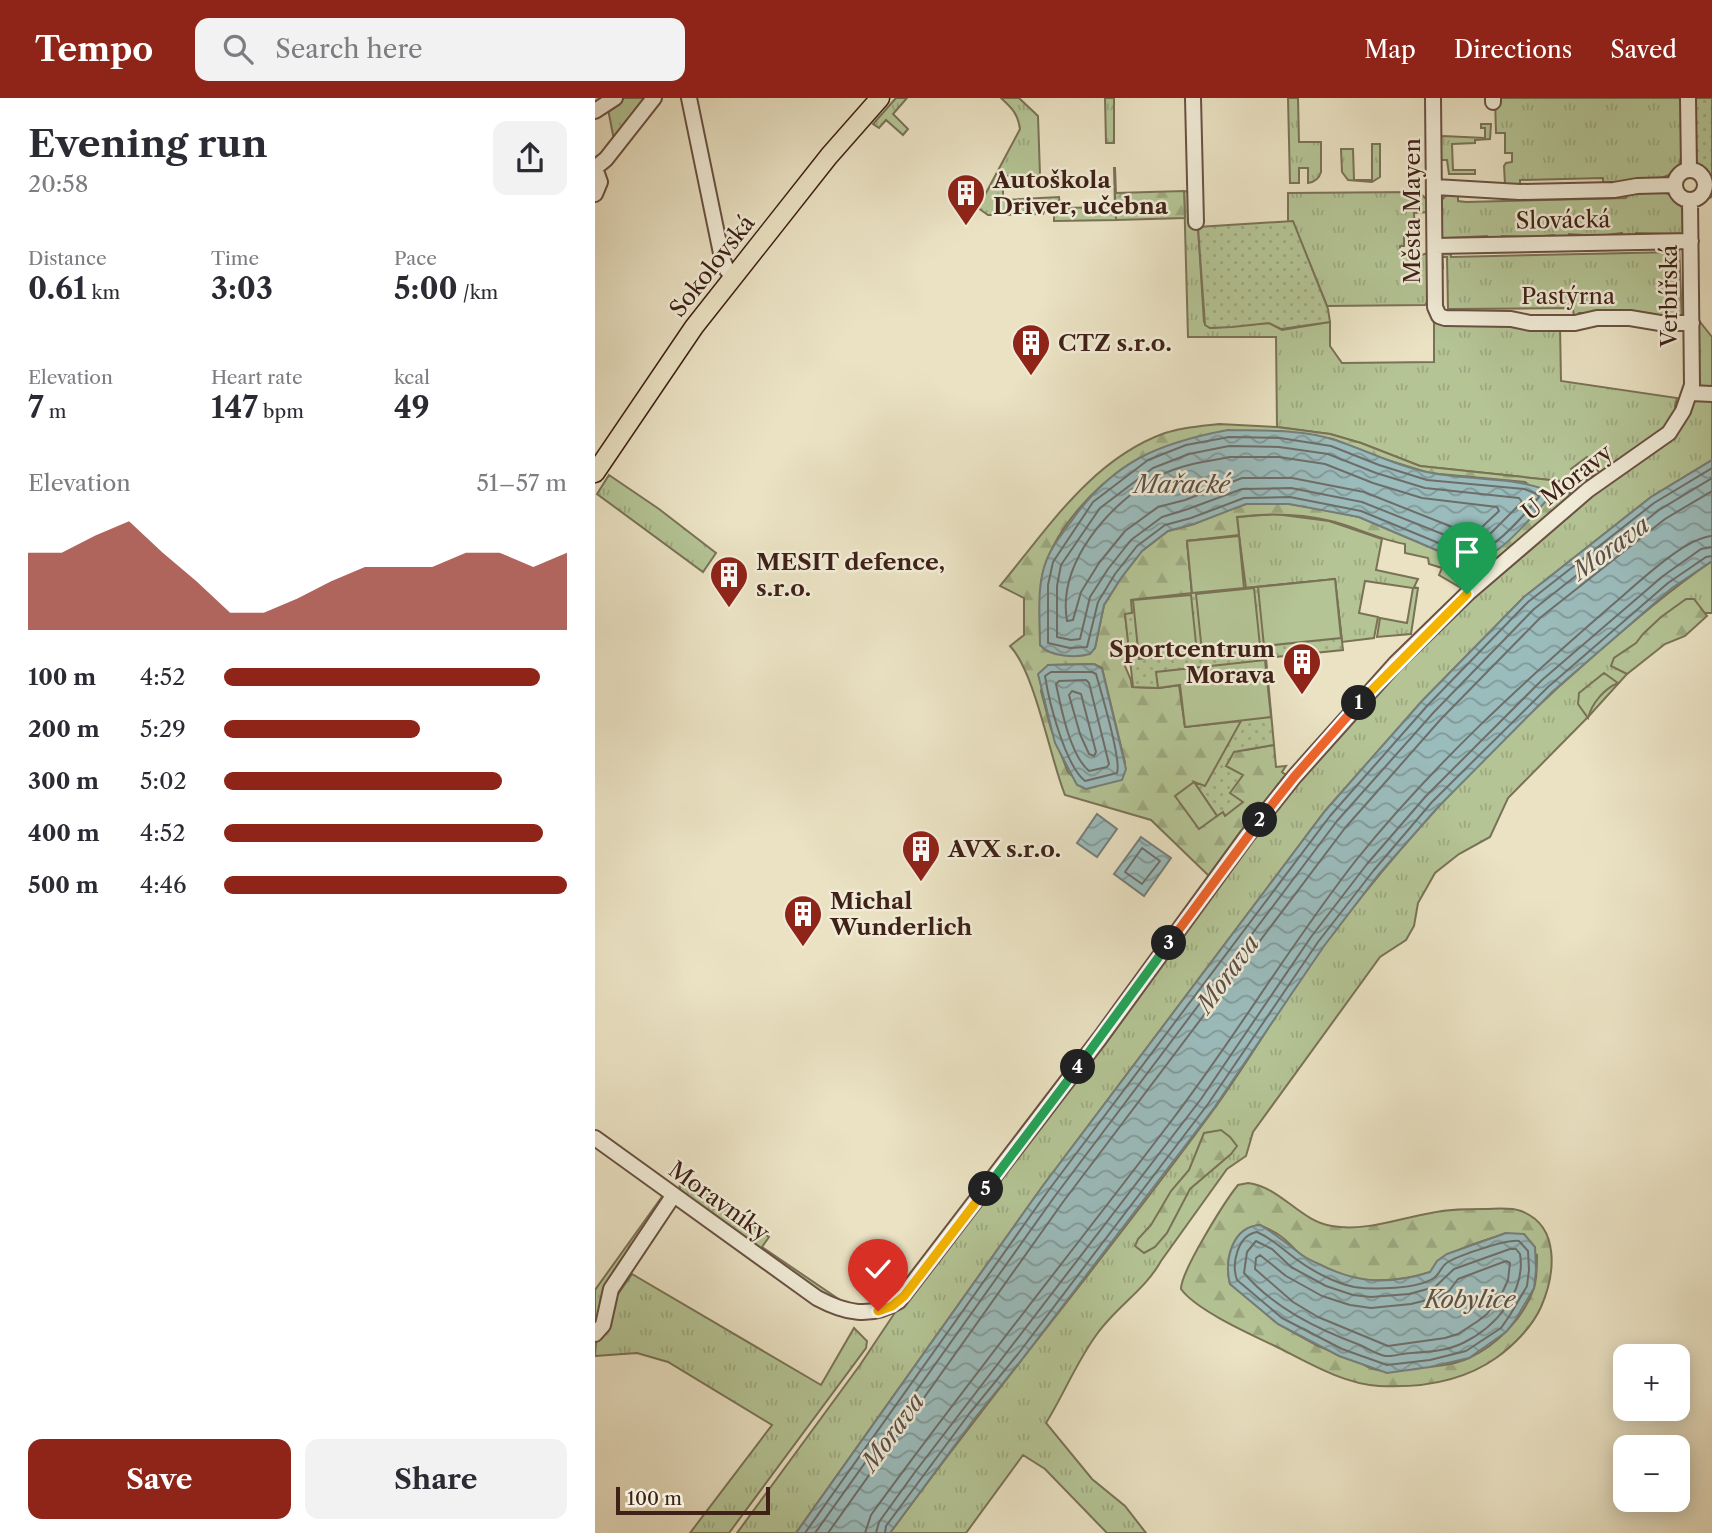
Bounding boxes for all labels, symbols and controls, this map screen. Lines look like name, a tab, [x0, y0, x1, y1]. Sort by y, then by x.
search box	[195, 18, 685, 81]
text: Tempo	[35, 29, 153, 70]
icon: search	[219, 30, 257, 68]
text: Search here	[275, 33, 423, 65]
text: Map	[1364, 35, 1416, 64]
text: Directions	[1454, 35, 1572, 64]
text: Saved	[1610, 35, 1677, 64]
text: Evening run	[28, 120, 268, 167]
button: share	[493, 121, 567, 195]
street label: Města Mayen	[1398, 138, 1426, 284]
place label: Autoškola Driver, učebna	[992, 166, 1169, 220]
text: 20:58	[28, 170, 88, 198]
building icon: Autoškola Driver, učebna	[945, 172, 987, 227]
street label: Slovácká	[1515, 205, 1612, 235]
street label: Sokolovská	[664, 209, 761, 323]
street label: Verbířská	[1655, 244, 1683, 348]
text: Distance	[28, 247, 107, 270]
text: Time	[211, 247, 259, 270]
text: Pace	[394, 247, 437, 270]
text: 0.61	[28, 270, 87, 307]
text: 3:03	[211, 270, 273, 307]
text: 5:00	[394, 270, 458, 307]
text: km	[87, 281, 120, 304]
text: /km	[458, 281, 498, 304]
street label: Pastýrna	[1521, 282, 1616, 310]
building icon: CTZ s.r.o.	[1010, 322, 1052, 377]
place label: CTZ s.r.o.	[1058, 329, 1172, 357]
text: Elevation	[28, 366, 113, 389]
text: Heart rate	[211, 366, 303, 389]
text: kcal	[394, 366, 430, 389]
text: 7	[28, 389, 44, 426]
text: 147	[211, 389, 258, 426]
text: 49	[394, 389, 430, 426]
text: m	[44, 400, 66, 423]
text: bpm	[258, 400, 304, 423]
street label: U Moravy	[1516, 438, 1618, 526]
text: Elevation	[28, 469, 131, 497]
text: 51–57 m	[476, 469, 567, 497]
water label: Mařacké	[1131, 470, 1232, 499]
water label: Morava	[1564, 510, 1655, 587]
pin	[1437, 522, 1497, 594]
icon: arrive	[1448, 533, 1486, 571]
place label: MESIT defence, s.r.o.	[756, 548, 945, 602]
building icon: MESIT defence, s.r.o.	[708, 554, 750, 609]
place label: Sportcentrum Morava	[1109, 635, 1276, 689]
building icon: Sportcentrum Morava	[1281, 641, 1323, 696]
text: 100 m	[28, 663, 96, 691]
text: 4:52	[140, 663, 185, 691]
pin: 1	[1341, 686, 1377, 720]
text: 1	[1354, 691, 1363, 714]
text: 200 m	[28, 715, 100, 743]
text: 5:29	[140, 715, 186, 743]
text: 300 m	[28, 767, 99, 795]
text: 5:02	[140, 767, 187, 795]
pin: 2	[1243, 802, 1277, 838]
text: 2	[1254, 808, 1265, 831]
text: 400 m	[28, 819, 100, 847]
text: 4:52	[140, 819, 185, 847]
building icon: AVX s.r.o.	[900, 828, 942, 883]
place label: AVX s.r.o.	[947, 835, 1061, 863]
text: 500 m	[28, 871, 99, 899]
text: 4:46	[140, 871, 187, 899]
place label: Michal Wunderlich	[829, 887, 973, 941]
building icon: Michal Wunderlich	[782, 893, 824, 948]
pin: 3	[1151, 926, 1187, 960]
water label: Morava	[1188, 929, 1265, 1020]
text: 3	[1163, 931, 1174, 954]
pin: 4	[1061, 1049, 1095, 1084]
text: 4	[1072, 1055, 1083, 1078]
street label: Moravníky	[663, 1155, 775, 1247]
pin: 5	[969, 1172, 1003, 1206]
text: 5	[980, 1177, 991, 1200]
pin	[848, 1239, 908, 1311]
icon: check	[859, 1250, 897, 1288]
water label: Kobylice	[1423, 1285, 1517, 1314]
map controls	[1613, 1344, 1690, 1512]
button: +	[1613, 1344, 1690, 1421]
water label: Morava	[853, 1387, 930, 1478]
button: −	[1613, 1435, 1690, 1512]
button: Save	[28, 1439, 291, 1519]
button: Share	[305, 1439, 567, 1519]
scale bar	[616, 1484, 770, 1516]
text: 100 m	[627, 1487, 682, 1510]

